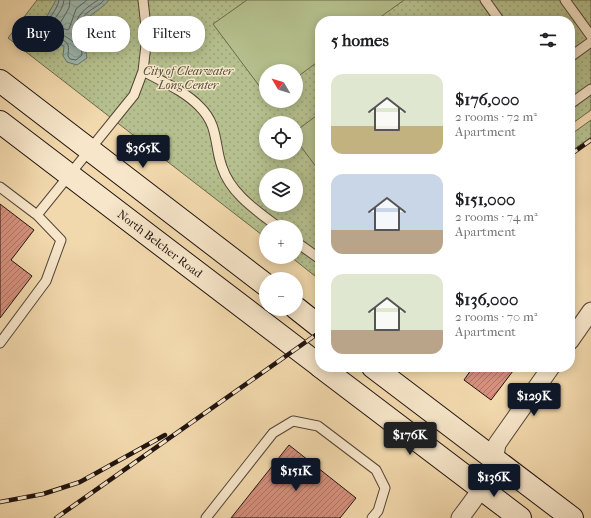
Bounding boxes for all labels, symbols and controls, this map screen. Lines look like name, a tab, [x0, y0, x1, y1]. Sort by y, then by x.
chip: Buy	[12, 16, 64, 52]
chip: Rent	[72, 16, 130, 52]
chip: Filters	[138, 16, 205, 52]
icon: filters	[537, 29, 559, 51]
text: 5 homes	[331, 30, 389, 50]
park label: City of Clearwater Long Center	[143, 64, 235, 92]
north arrow	[259, 64, 303, 108]
map controls	[259, 64, 303, 316]
text: $176,000	[455, 89, 520, 109]
icon: home	[363, 90, 411, 138]
text: 2 rooms · 72 m²	[455, 109, 537, 124]
button: locate	[259, 116, 303, 160]
text: Apartment	[455, 124, 516, 139]
pin: $365K	[115, 135, 171, 169]
text: $365K	[126, 140, 160, 155]
button: layers	[259, 168, 303, 212]
text: $151,000	[455, 189, 515, 209]
icon: home	[363, 190, 411, 238]
street label: North Belcher Road	[115, 207, 205, 281]
text: 2 rooms · 74 m²	[455, 209, 538, 224]
button: +	[259, 220, 303, 264]
text: Apartment	[455, 224, 516, 239]
button: −	[259, 272, 303, 316]
text: $136,000	[455, 289, 518, 309]
icon: home	[363, 290, 411, 338]
text: 2 rooms · 70 m²	[455, 309, 538, 324]
text: Apartment	[455, 324, 516, 339]
pin: $129K	[506, 383, 562, 417]
text: $129K	[517, 388, 551, 403]
pin: $176K	[382, 422, 438, 456]
text: $176K	[393, 427, 427, 442]
pin: $151K	[268, 458, 324, 492]
text: $151K	[280, 463, 312, 478]
pin: $136K	[466, 464, 522, 498]
text: $136K	[477, 469, 511, 484]

